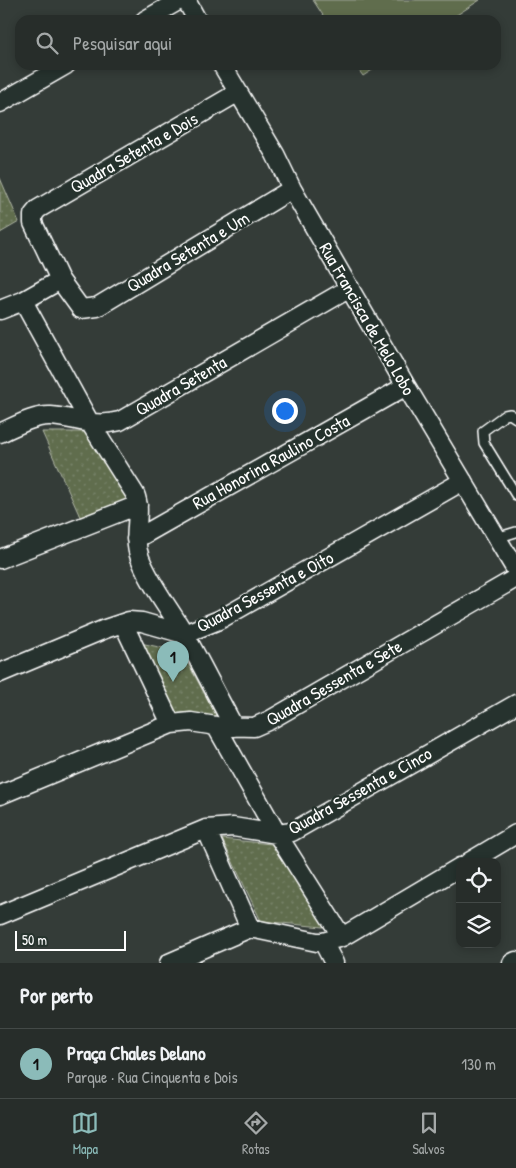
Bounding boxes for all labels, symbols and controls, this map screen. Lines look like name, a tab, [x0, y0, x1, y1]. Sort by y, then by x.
search box	[15, 15, 501, 70]
icon: search	[33, 29, 61, 57]
text: Pesquisar aqui	[73, 30, 172, 56]
street label: Quadra Setenta e Dois	[65, 106, 202, 199]
street label: Quadra Setenta e Um	[122, 205, 254, 298]
street label: Rua Francisca de Melo Lobo	[313, 238, 421, 400]
street label: Quadra Setenta	[131, 349, 231, 422]
your location	[272, 398, 298, 424]
street label: Rua Honorina Raulino Costa	[188, 408, 354, 515]
street label: Quadra Sessenta e Oito	[192, 545, 338, 638]
street label: Quadra Sessenta e Sete	[261, 633, 406, 732]
pin: 1	[157, 641, 189, 682]
street label: Quadra Sessenta e Cinco	[283, 741, 436, 840]
map controls	[456, 858, 501, 948]
button: locate	[456, 858, 501, 903]
button: layers	[456, 903, 501, 948]
scale bar	[15, 928, 126, 951]
text: 50 m	[22, 930, 47, 949]
text: Por perto	[20, 981, 93, 1010]
text: Praça Chales Delano	[67, 1040, 206, 1066]
text: 1	[33, 1053, 39, 1075]
text: 130 m	[461, 1053, 496, 1075]
text: Parque · Rua Cinquenta e Dois	[67, 1066, 238, 1088]
tab: Mapa	[71, 1109, 99, 1158]
tab: Rotas	[242, 1109, 270, 1158]
tab: Salvos	[412, 1109, 445, 1158]

